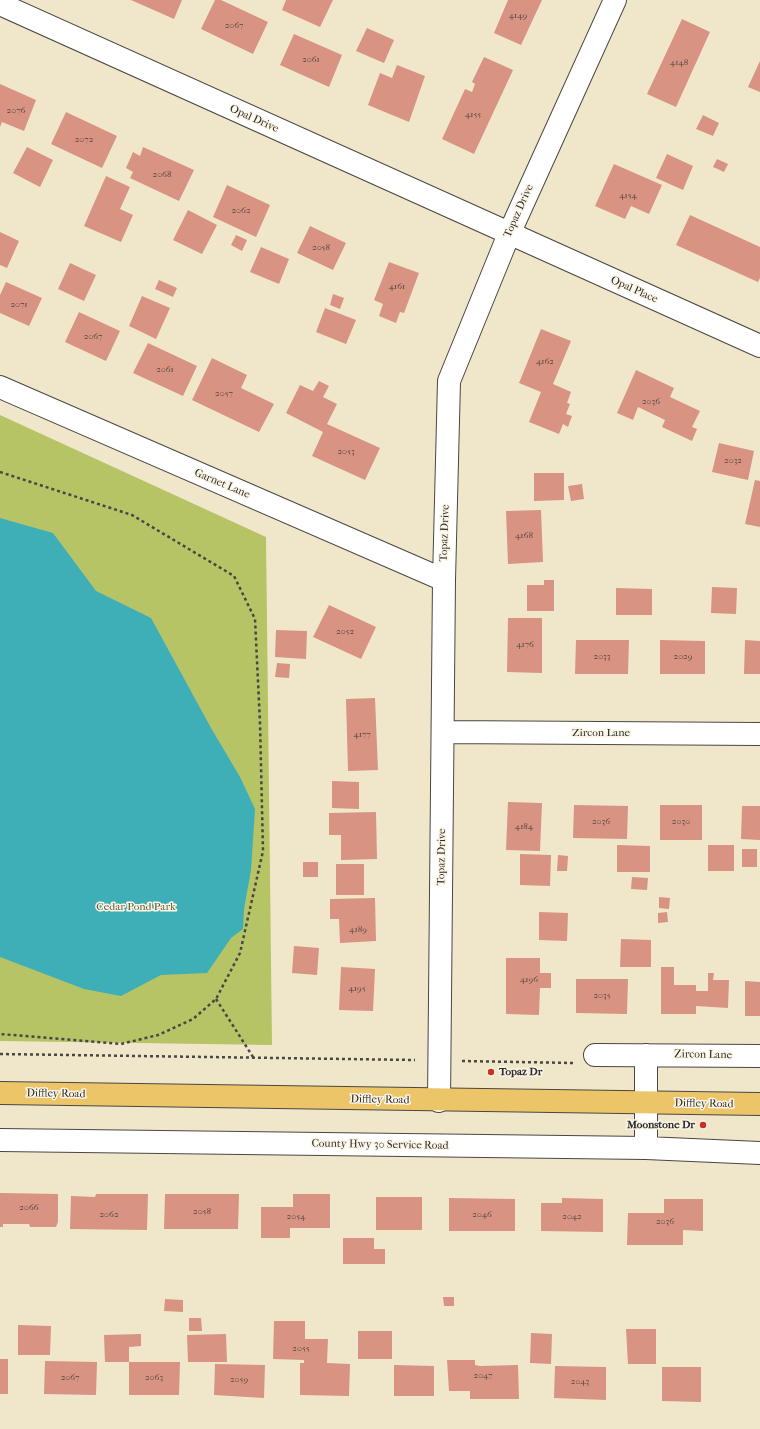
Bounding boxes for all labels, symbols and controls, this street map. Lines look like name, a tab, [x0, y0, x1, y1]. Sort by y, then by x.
house number: 4149	[509, 11, 527, 21]
house number: 2067	[225, 21, 243, 31]
house number: 2061	[302, 55, 320, 65]
house number: 4148	[670, 58, 688, 68]
street label: Opal Drive	[227, 102, 281, 136]
house number: 2076	[7, 106, 25, 116]
house number: 4155	[465, 110, 481, 120]
house number: 2072	[75, 135, 93, 145]
house number: 2068	[153, 170, 171, 180]
street label: Topaz Drive	[501, 182, 537, 240]
house number: 4154	[619, 191, 637, 201]
house number: 2062	[231, 206, 251, 216]
house number: 2058	[312, 243, 330, 253]
street label: Opal Place	[608, 274, 660, 306]
house number: 4161	[389, 282, 405, 292]
house number: 2071	[10, 300, 28, 310]
house number: 2067	[84, 332, 102, 342]
house number: 4162	[536, 357, 554, 367]
house number: 2061	[156, 365, 174, 375]
house number: 2057	[215, 389, 233, 399]
house number: 2036	[642, 397, 660, 407]
house number: 2053	[337, 447, 355, 457]
house number: 2032	[724, 456, 742, 466]
street label: Garnet Lane	[192, 466, 252, 502]
street label: Topaz Drive	[437, 504, 453, 562]
house number: 4168	[515, 531, 533, 541]
house number: 2052	[336, 627, 354, 637]
house number: 4176	[516, 640, 534, 650]
house number: 2033	[594, 652, 610, 662]
house number: 2029	[674, 652, 692, 662]
street label: Zircon Lane	[572, 726, 630, 740]
house number: 4177	[353, 730, 371, 740]
house number: 2036	[592, 817, 610, 827]
house number: 2030	[672, 817, 690, 827]
house number: 4184	[515, 822, 533, 832]
street label: Topaz Drive	[435, 828, 449, 886]
park label: Cedar Pond Park	[96, 900, 176, 914]
house number: 4189	[349, 925, 367, 935]
house number: 4196	[520, 975, 538, 985]
house number: 4195	[348, 984, 366, 994]
house number: 2035	[593, 991, 611, 1001]
street label: Zircon Lane	[674, 1048, 732, 1062]
place label: Topaz Dr	[499, 1065, 542, 1079]
marker: Topaz Dr	[486, 1067, 496, 1077]
street label: Diffley Road	[26, 1087, 86, 1101]
street label: Diffley Road	[350, 1093, 410, 1107]
street label: Diffley Road	[674, 1097, 734, 1111]
place label: Moonstone Dr	[627, 1118, 695, 1132]
marker: Moonstone Dr	[698, 1120, 708, 1130]
street label: County Hwy 30 Service Road	[311, 1137, 449, 1153]
house number: 2066	[19, 1203, 39, 1213]
house number: 2058	[193, 1207, 211, 1217]
house number: 2062	[99, 1210, 119, 1220]
house number: 2046	[472, 1210, 492, 1220]
house number: 2054	[287, 1212, 305, 1222]
house number: 2042	[562, 1212, 582, 1222]
house number: 2036	[656, 1217, 674, 1227]
house number: 2055	[292, 1344, 310, 1354]
house number: 2047	[474, 1371, 492, 1381]
house number: 2067	[61, 1373, 79, 1383]
house number: 2063	[145, 1373, 163, 1383]
house number: 2059	[230, 1375, 248, 1385]
house number: 2043	[571, 1377, 589, 1387]

